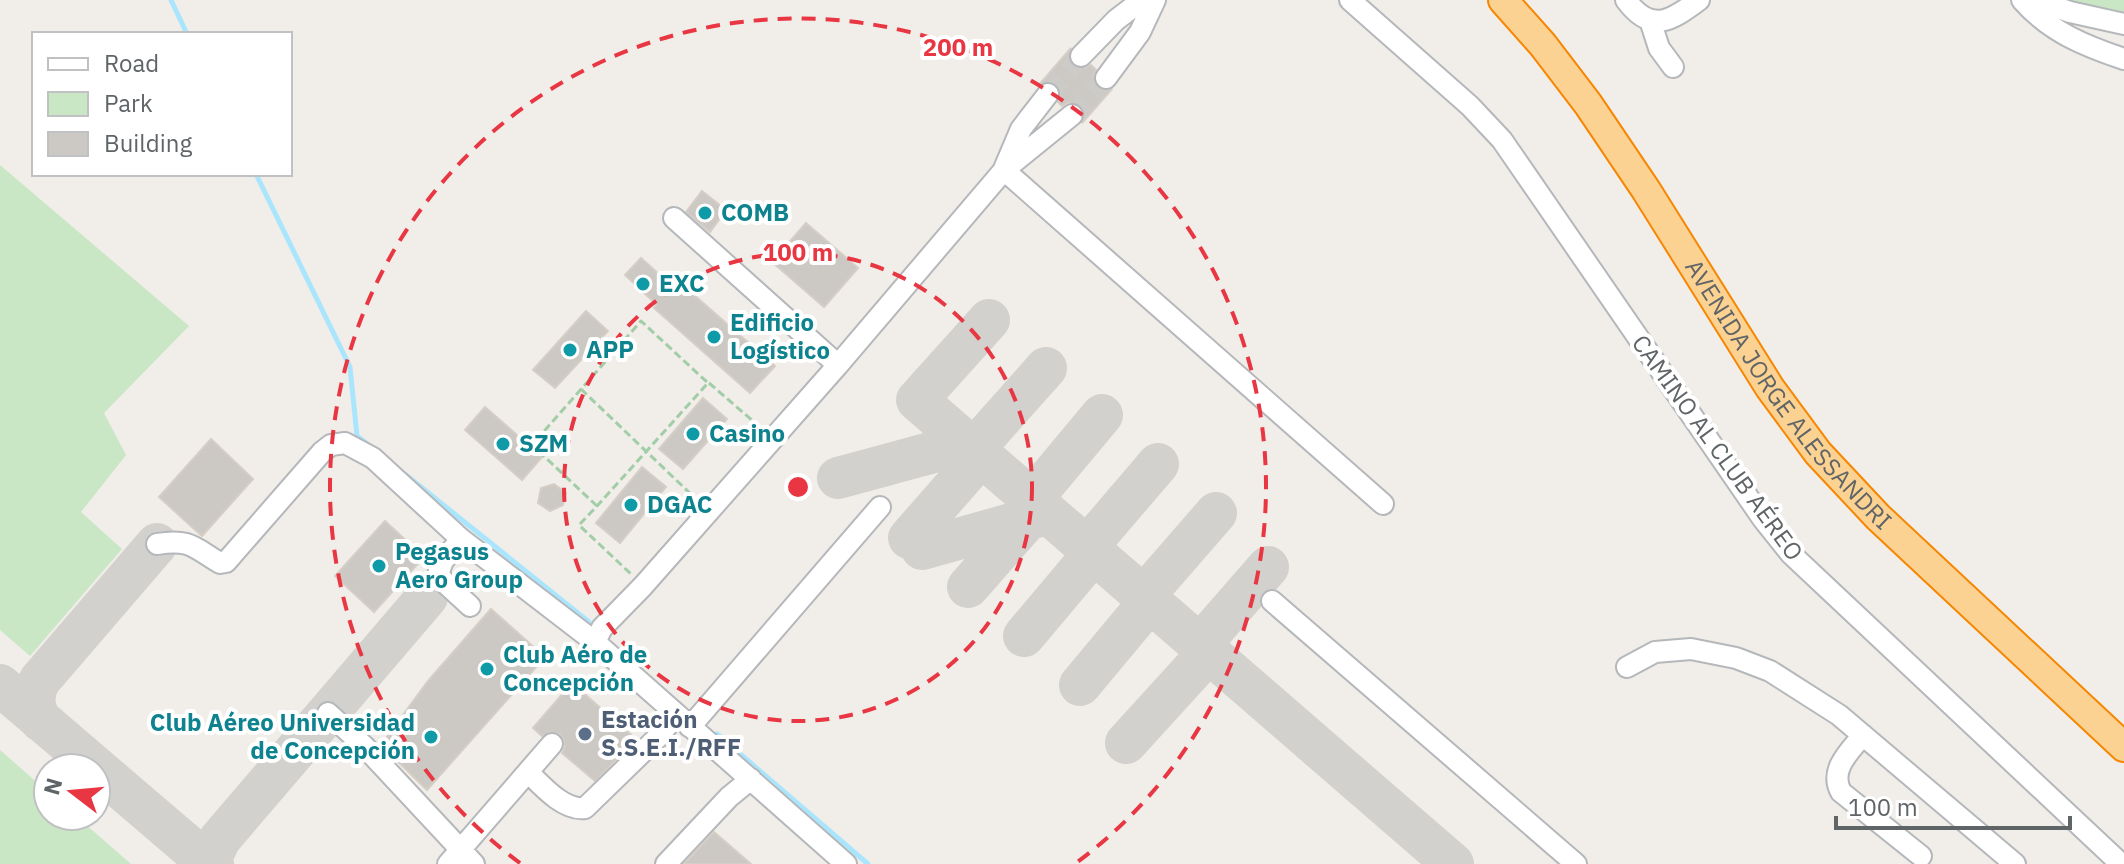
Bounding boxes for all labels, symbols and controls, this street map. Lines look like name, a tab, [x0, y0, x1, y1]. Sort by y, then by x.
text: 200 m	[923, 31, 993, 63]
legend	[32, 32, 292, 176]
text: Road	[104, 47, 159, 79]
text: Park	[104, 87, 153, 119]
text: Building	[104, 127, 192, 159]
place label: COMB	[721, 196, 789, 228]
marker: COMB	[696, 204, 714, 222]
text: 100 m	[763, 236, 833, 268]
street label: AVENIDA JORGE ALESSANDRI	[1678, 253, 1899, 537]
place label: EXC	[659, 267, 705, 299]
marker: EXC	[634, 275, 652, 293]
place label: Edificio Logístico	[730, 306, 830, 366]
marker: Edificio Logístico	[705, 328, 723, 346]
street label: CAMINO AL CLUB AÉREO	[1625, 328, 1811, 567]
place label: APP	[586, 333, 634, 365]
marker: APP	[561, 341, 579, 359]
place label: Casino	[709, 417, 785, 449]
marker: Casino	[684, 425, 702, 443]
place label: SZM	[519, 427, 568, 459]
marker: SZM	[494, 435, 512, 453]
centre of rings	[784, 473, 812, 501]
place label: DGAC	[647, 488, 712, 520]
marker: DGAC	[622, 496, 640, 514]
place label: Pegasus Aero Group	[395, 535, 523, 595]
marker: Pegasus Aero Group	[370, 557, 388, 575]
place label: Club Aéro de Concepción	[503, 638, 647, 698]
marker: Club Aéro de Concepción	[478, 660, 496, 678]
place label: Estación S.S.E.I./RFF	[601, 703, 741, 763]
place label: Club Aéreo Universidad de Concepción	[150, 706, 415, 766]
marker: Estación S.S.E.I./RFF	[576, 725, 594, 743]
marker: Club Aéreo Universidad de Concepción	[422, 728, 440, 746]
north arrow	[32, 752, 112, 832]
text: N	[36, 775, 68, 798]
scale bar	[1836, 780, 2070, 830]
text: 100 m	[1848, 791, 1918, 823]

